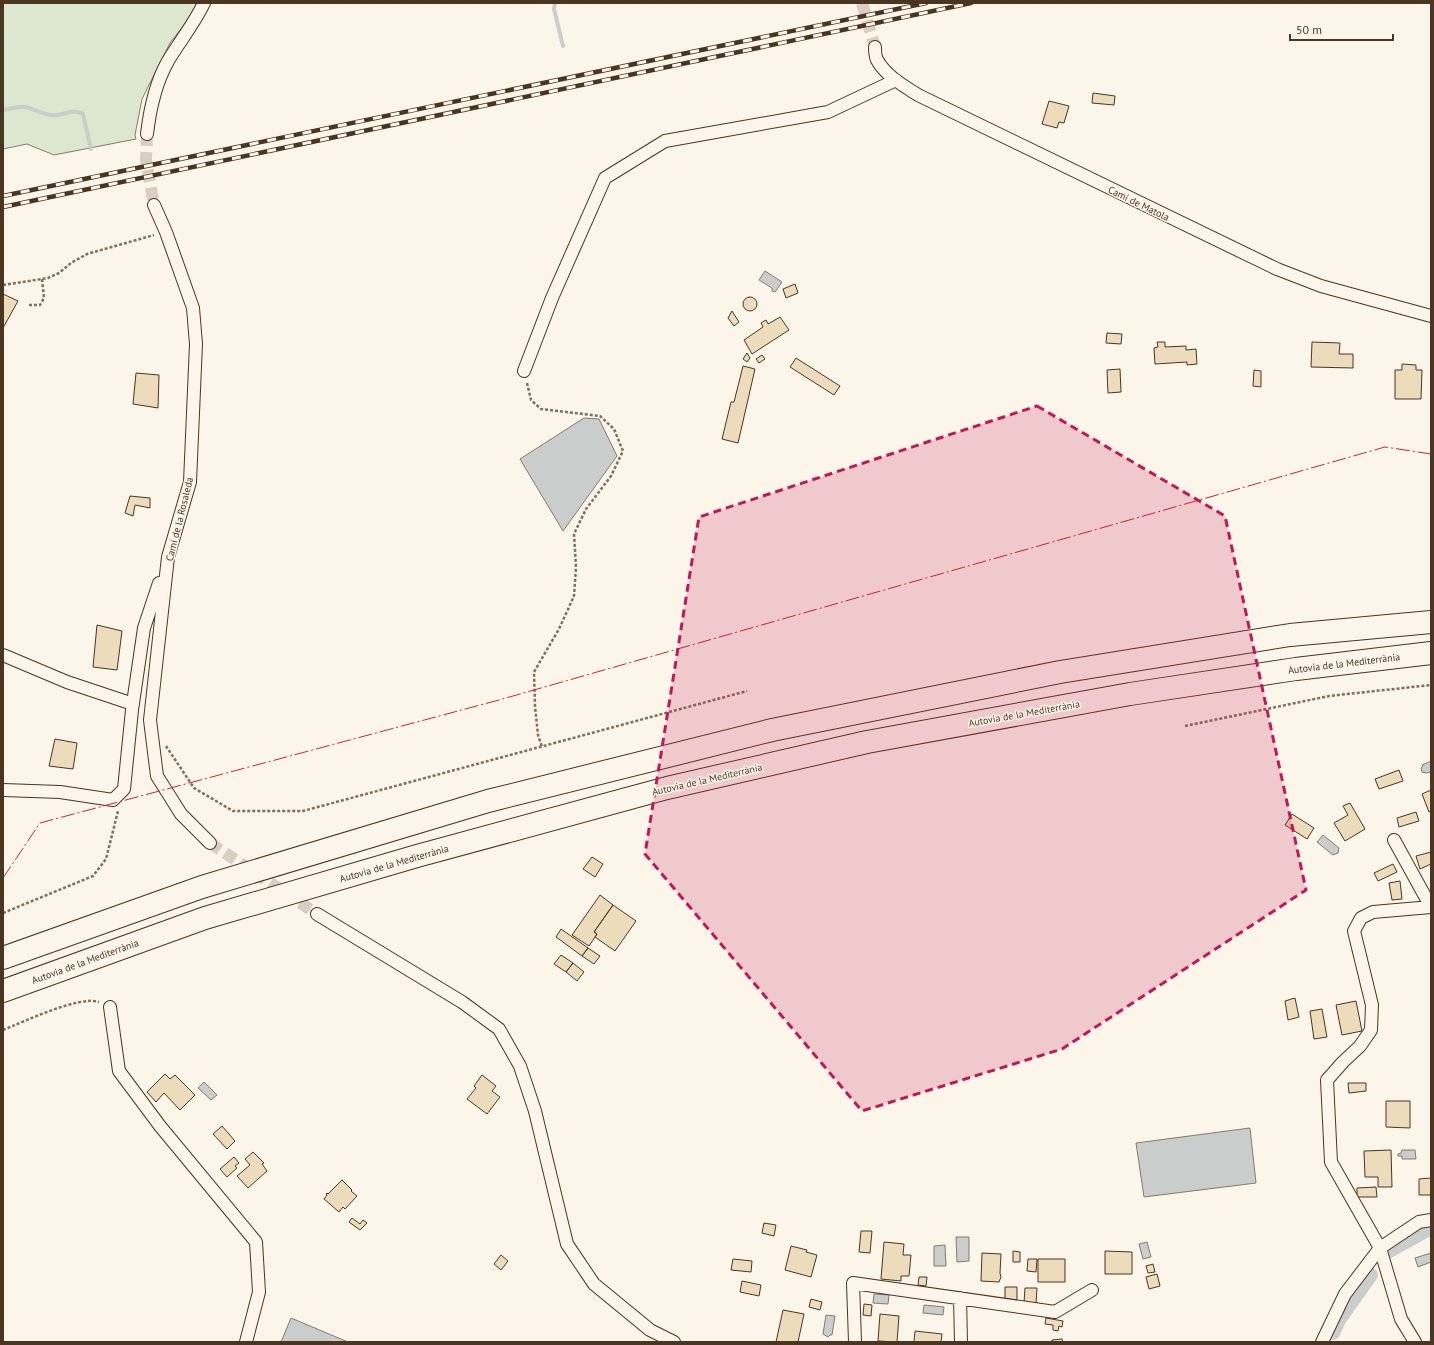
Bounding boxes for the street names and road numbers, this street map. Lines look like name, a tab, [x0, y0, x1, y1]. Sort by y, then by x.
street label: Camí de Matola	[1106, 183, 1172, 224]
street label: Camí de la Rosaleda	[163, 476, 196, 562]
street label: Autovia de la Mediterrània	[1287, 650, 1401, 677]
street label: Autovia de la Mediterrània	[967, 697, 1081, 730]
street label: Autovia de la Mediterrània	[651, 760, 764, 799]
street label: Autovia de la Mediterrània	[338, 842, 450, 885]
street label: Autovia de la Mediterrània	[30, 936, 140, 987]

